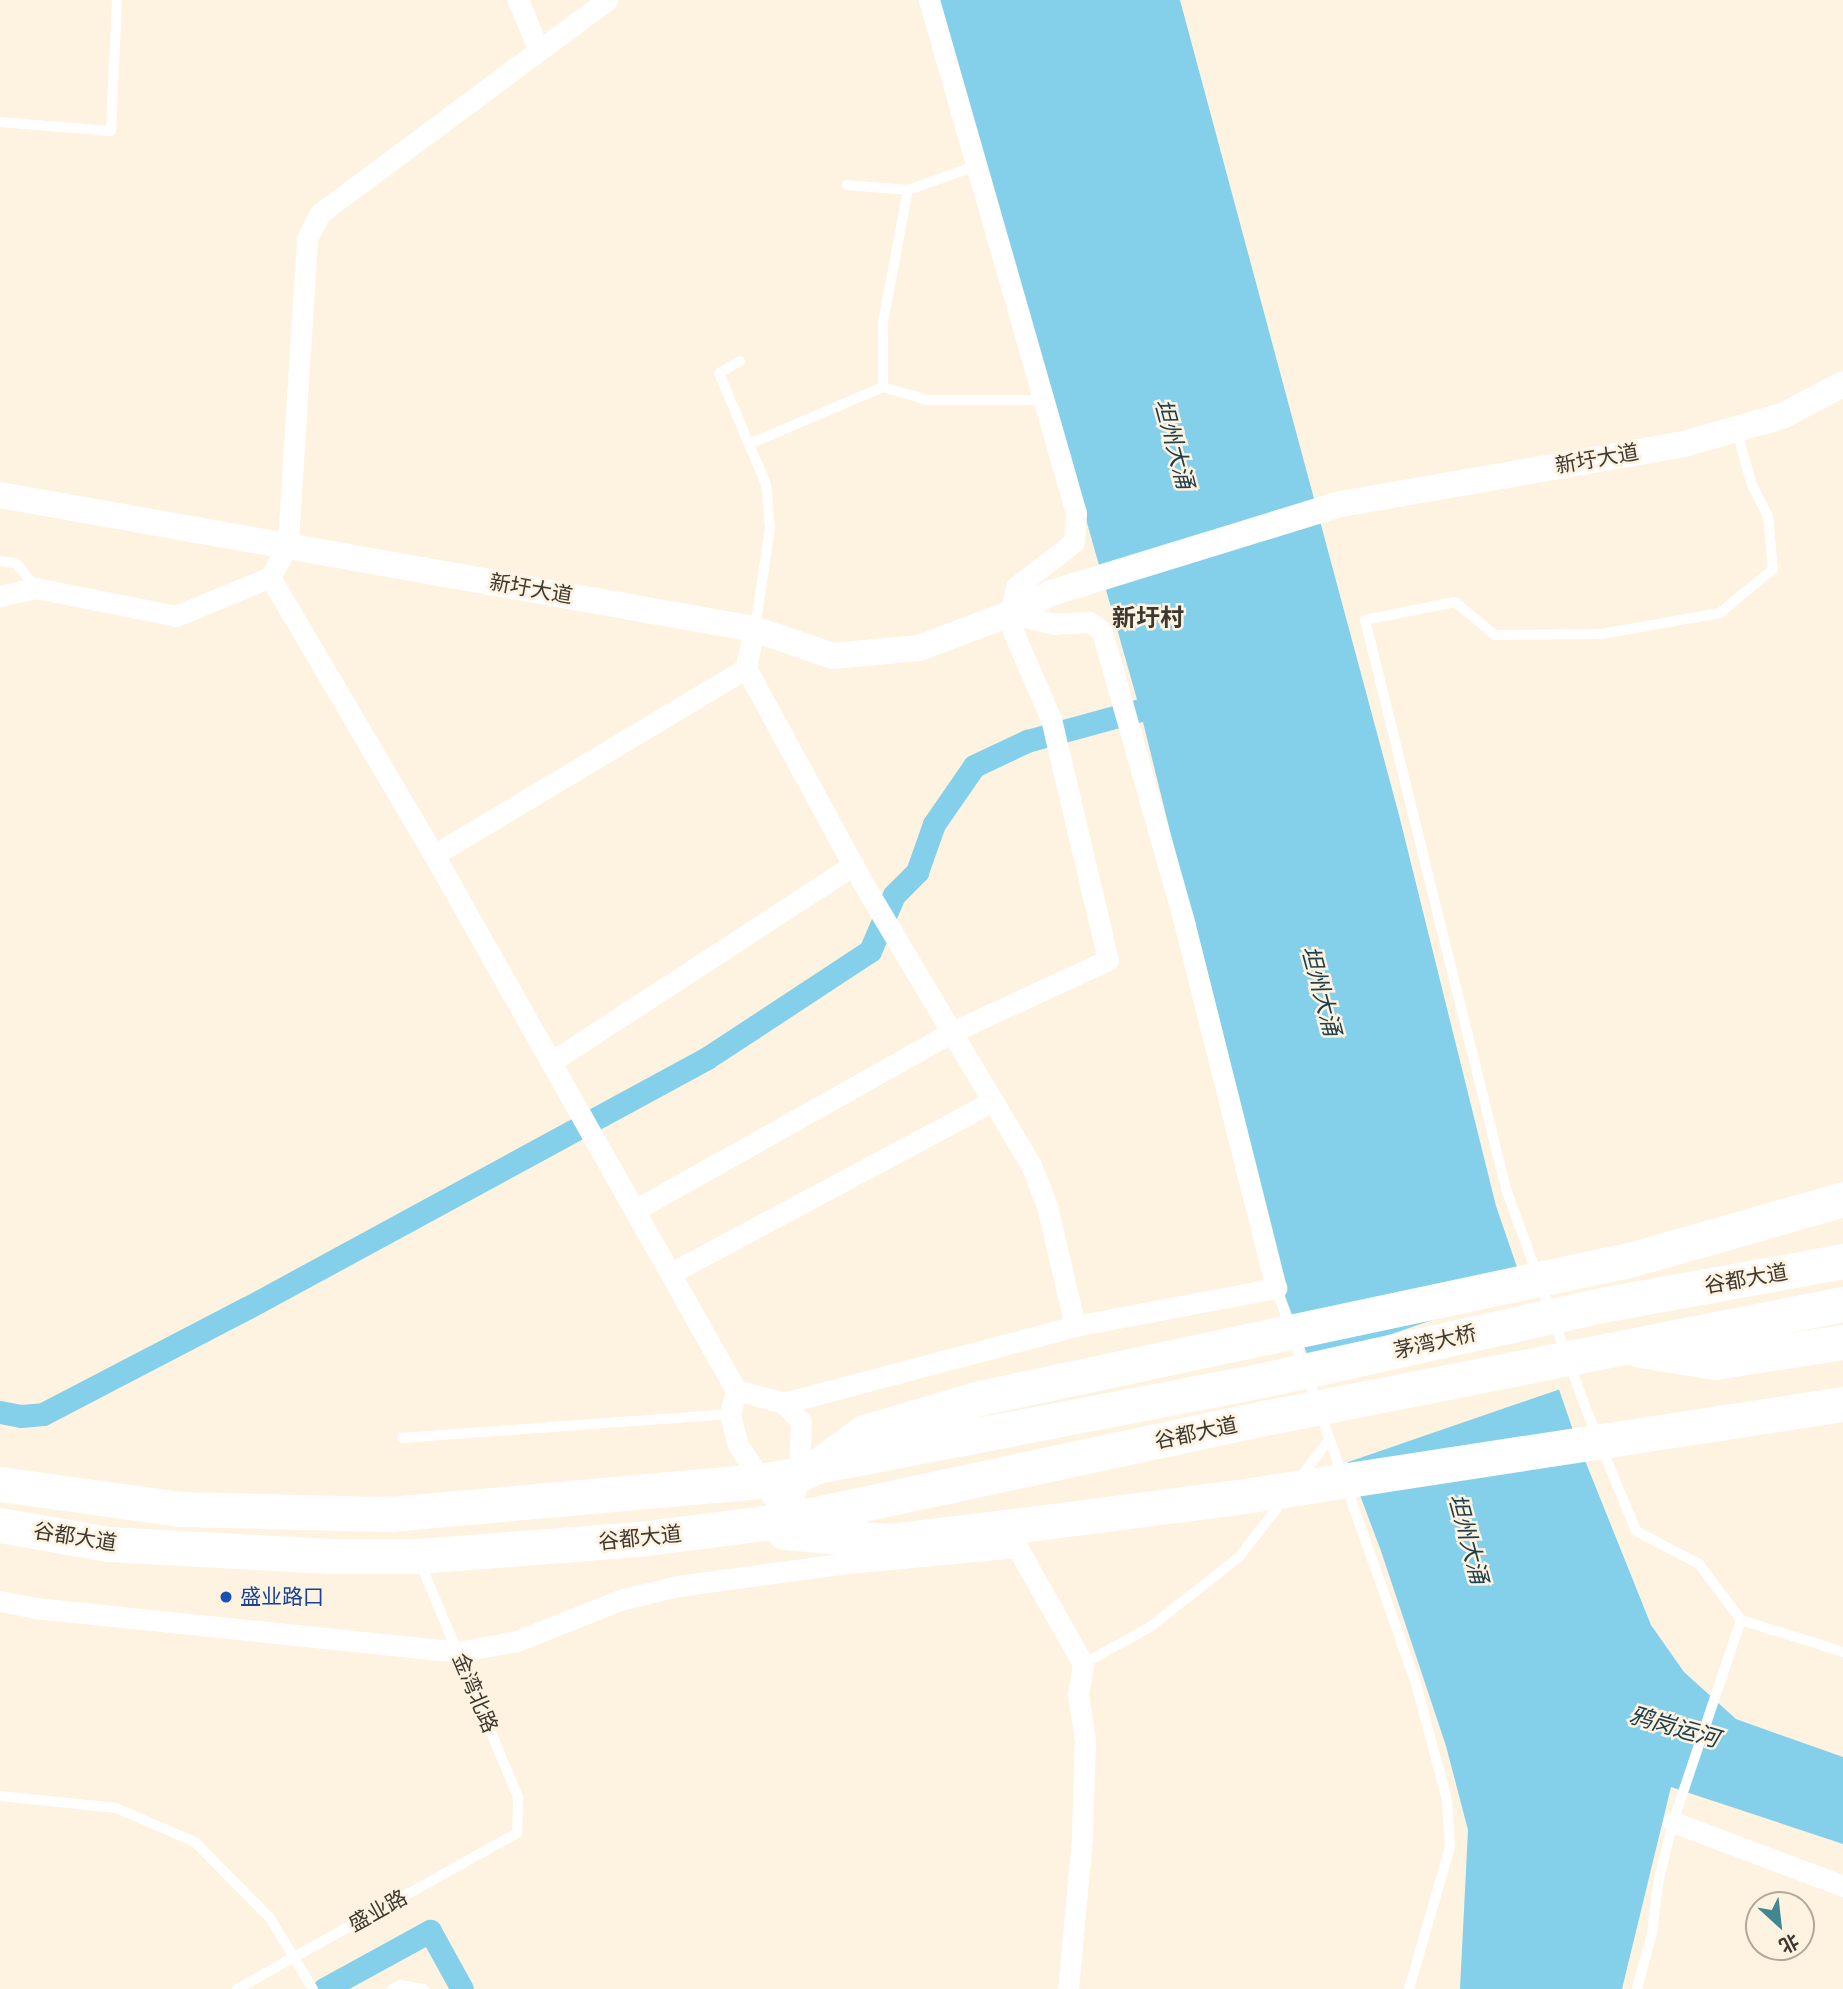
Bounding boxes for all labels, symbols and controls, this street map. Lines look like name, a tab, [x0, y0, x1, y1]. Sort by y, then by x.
water label: 坦州大涌	[1148, 396, 1198, 492]
street label: 新圩大道	[1553, 439, 1641, 479]
street label: 新圩大道	[487, 569, 575, 609]
district label: 新圩村	[1112, 605, 1184, 633]
water label: 坦州大涌	[1295, 943, 1345, 1039]
street label: 谷都大道	[1702, 1259, 1790, 1299]
street label: 茅湾大桥	[1391, 1320, 1479, 1364]
street label: 谷都大道	[1152, 1412, 1240, 1454]
water label: 坦州大涌	[1442, 1491, 1492, 1587]
street label: 谷都大道	[32, 1518, 118, 1556]
street label: 谷都大道	[597, 1521, 683, 1555]
place label: 盛业路口	[240, 1584, 324, 1610]
marker: 盛业路口	[218, 1589, 234, 1605]
street label: 金湾北路	[447, 1649, 503, 1737]
water label: 鸦岗运河	[1626, 1702, 1722, 1754]
street label: 盛业路	[344, 1885, 412, 1937]
north arrow	[1745, 1891, 1815, 1961]
text: 北	[1775, 1929, 1803, 1958]

